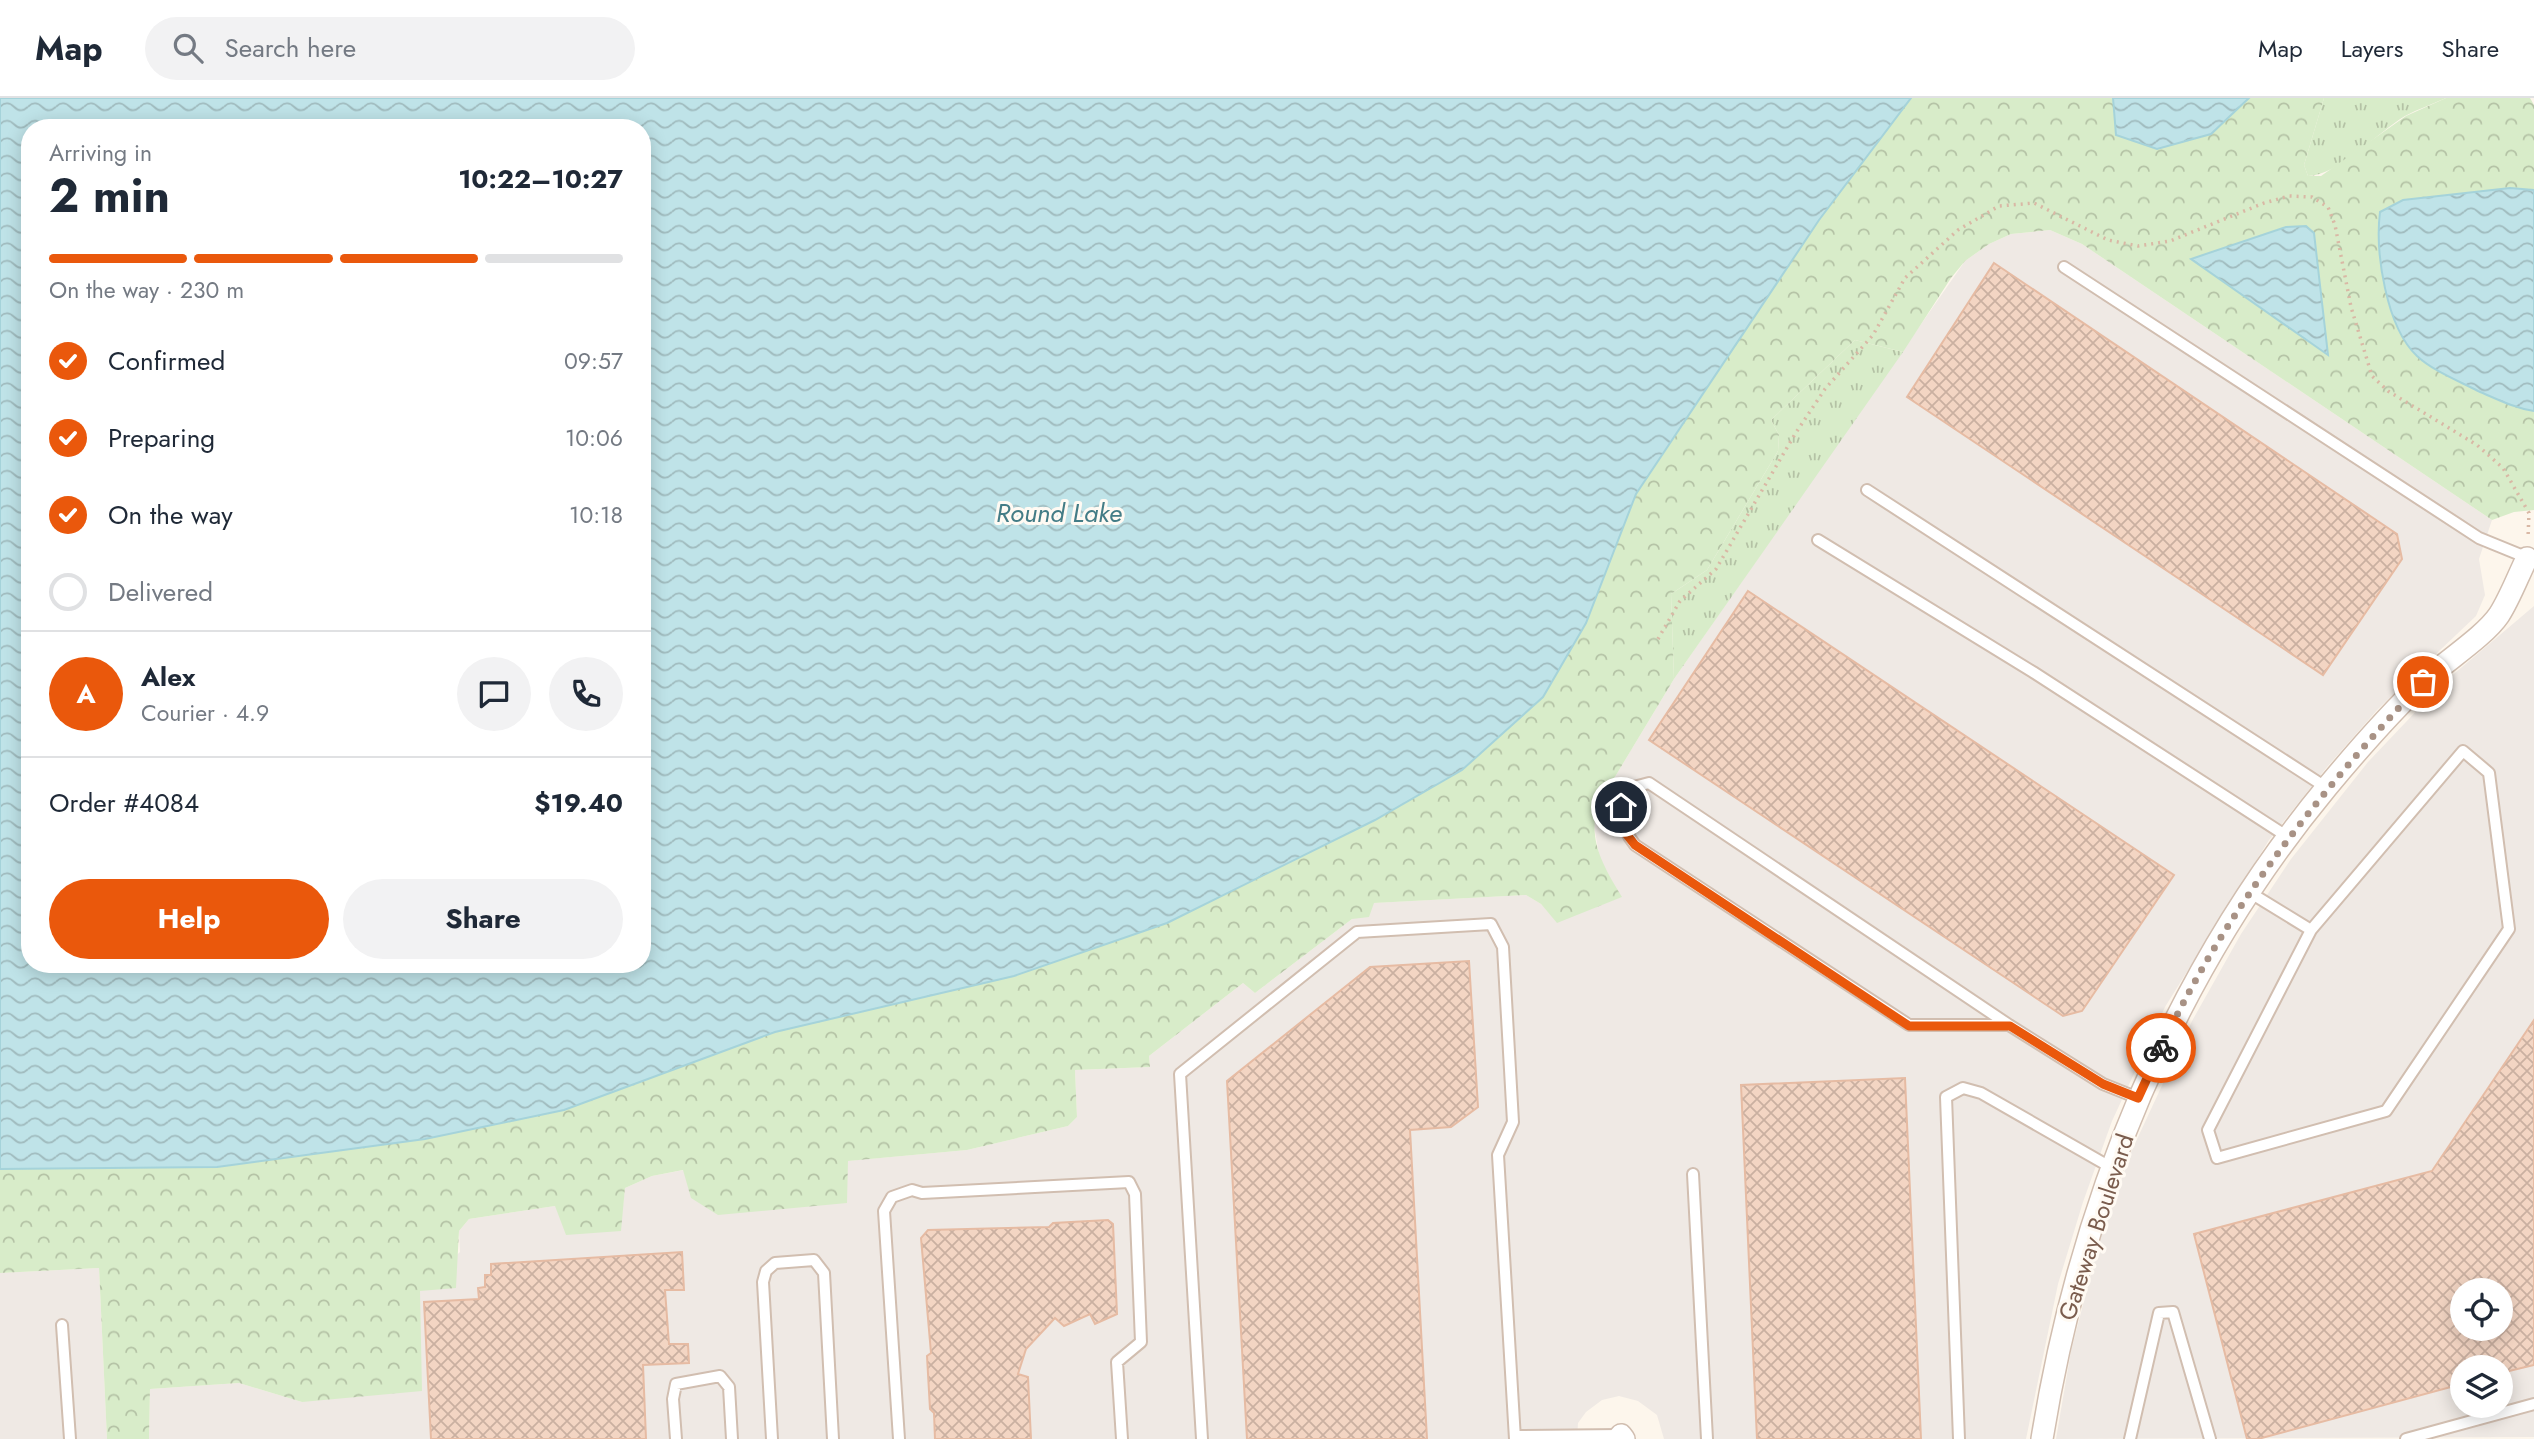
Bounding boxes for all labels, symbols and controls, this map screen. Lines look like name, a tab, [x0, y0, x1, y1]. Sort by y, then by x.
search box	[145, 17, 635, 80]
text: Map	[35, 25, 103, 72]
icon: search	[169, 29, 207, 67]
text: Search here	[225, 29, 356, 67]
text: Map	[2258, 31, 2303, 66]
text: Layers	[2341, 31, 2403, 66]
text: Share	[2441, 31, 2499, 66]
text: Arriving in	[49, 136, 152, 170]
text: 10:22–10:27	[458, 160, 623, 198]
text: 2 min	[49, 163, 170, 229]
text: On the way · 230 m	[49, 273, 244, 307]
icon: check	[49, 342, 87, 380]
text: Confirmed	[108, 342, 225, 380]
text: 09:57	[564, 344, 623, 378]
icon: check	[49, 419, 87, 457]
text: Preparing	[108, 419, 215, 457]
text: 10:06	[565, 421, 623, 455]
water label: Round Lake	[996, 494, 1122, 532]
icon: check	[49, 496, 87, 534]
text: On the way	[108, 496, 233, 534]
text: 10:18	[569, 498, 623, 532]
text: Delivered	[108, 573, 213, 611]
pin	[2393, 652, 2453, 712]
button: chat	[457, 657, 531, 731]
button: phone	[549, 657, 623, 731]
text: Alex	[141, 658, 195, 696]
icon: bag	[2404, 663, 2442, 701]
text: A	[76, 675, 96, 713]
text: Courier · 4.9	[141, 696, 269, 730]
pin	[1591, 777, 1651, 837]
text: Order #4084	[49, 784, 199, 822]
text: $19.40	[534, 784, 623, 822]
icon: home	[1602, 788, 1640, 826]
button: Help	[49, 879, 329, 959]
button: Share	[343, 879, 623, 959]
courier	[2126, 1013, 2196, 1083]
icon: bike	[2142, 1029, 2180, 1067]
street label: Gateway Boulevard	[2049, 1129, 2143, 1325]
map controls	[2450, 1278, 2513, 1418]
button: locate	[2450, 1278, 2513, 1341]
button: layers	[2450, 1355, 2513, 1418]

